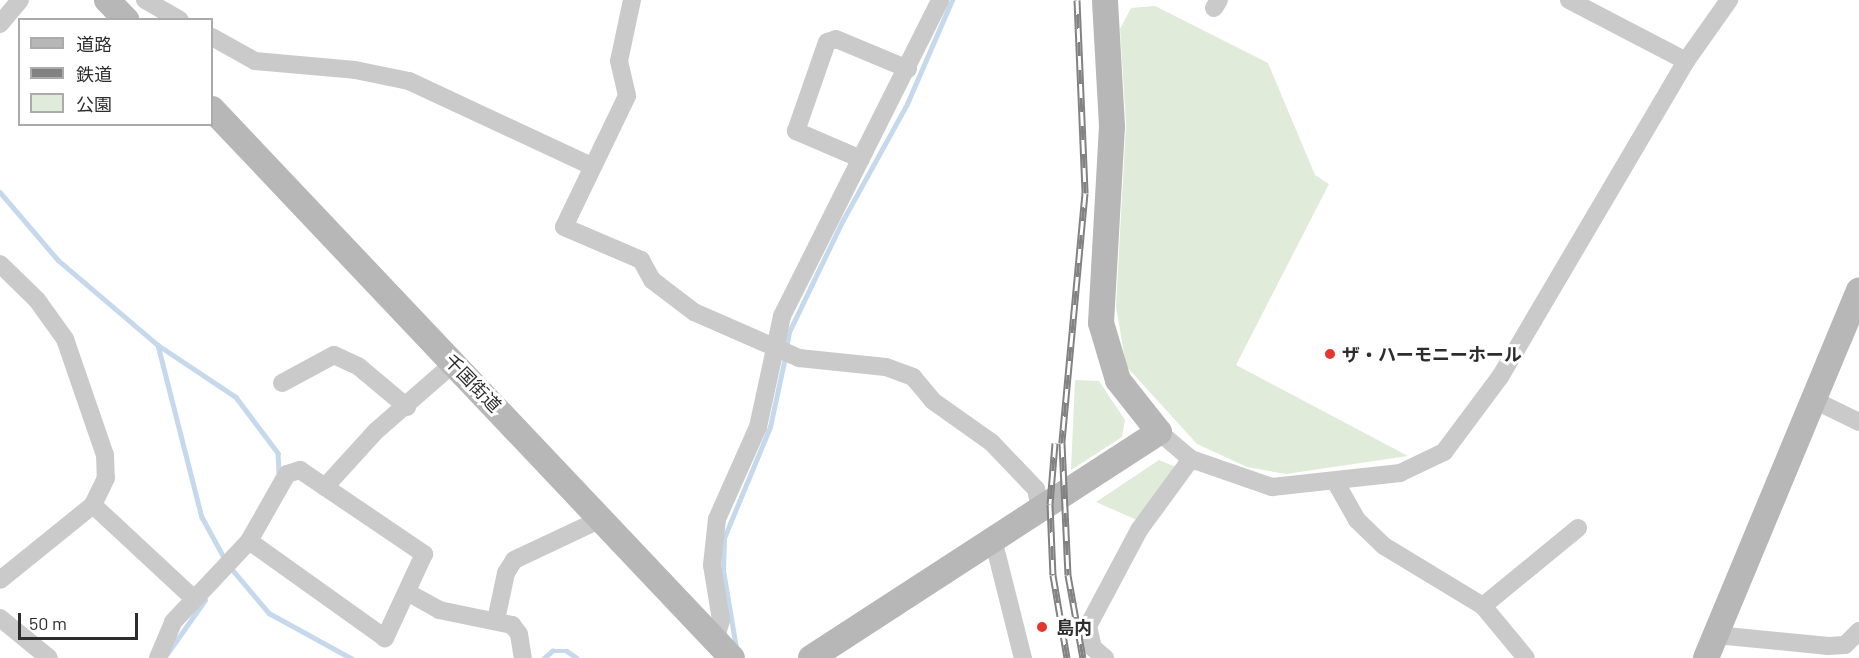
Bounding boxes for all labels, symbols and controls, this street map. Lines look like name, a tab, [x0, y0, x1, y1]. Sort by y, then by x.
legend	[18, 18, 213, 126]
text: 道路	[76, 33, 112, 55]
text: 鉄道	[76, 63, 112, 85]
text: 公園	[76, 93, 112, 115]
place label: ザ・ハーモニーホール	[1342, 343, 1522, 365]
marker: ザ・ハーモニーホール	[1323, 347, 1337, 361]
street label: 千国街道	[440, 350, 506, 416]
scale bar	[21, 601, 141, 639]
text: 50 m	[29, 612, 67, 634]
place label: 島内	[1056, 616, 1092, 638]
marker: 島内	[1033, 618, 1051, 636]

